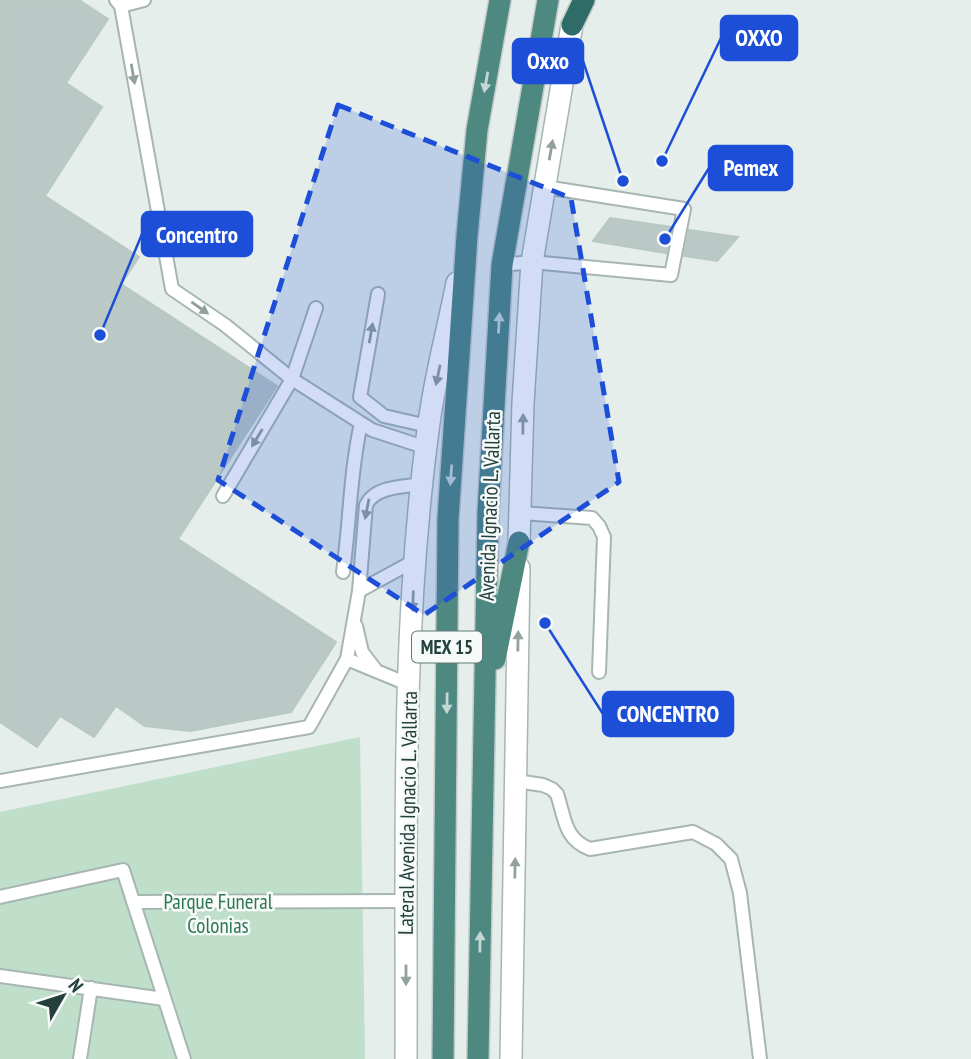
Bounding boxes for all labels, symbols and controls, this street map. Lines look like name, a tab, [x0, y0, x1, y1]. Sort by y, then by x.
callout: OXXO	[721, 16, 797, 60]
text: OXXO	[735, 23, 783, 52]
callout: Oxxo	[513, 39, 583, 83]
text: Oxxo	[527, 46, 569, 75]
one-way arrow	[128, 63, 139, 85]
one-way arrow	[480, 71, 491, 93]
one-way arrow	[546, 139, 557, 161]
callout: Pemex	[709, 146, 792, 190]
text: Pemex	[724, 153, 778, 182]
callout: Concentro	[142, 212, 252, 256]
text: Concentro	[156, 220, 238, 249]
one-way arrow	[191, 301, 209, 315]
one-way arrow	[494, 311, 505, 333]
one-way arrow	[366, 322, 377, 344]
one-way arrow	[433, 364, 444, 386]
street label: Avenida Ignacio L. Vallarta	[473, 411, 506, 601]
one-way arrow	[517, 413, 529, 435]
one-way arrow	[251, 428, 264, 447]
one-way arrow	[445, 465, 456, 487]
one-way arrow	[361, 499, 372, 521]
one-way arrow	[407, 590, 418, 612]
one-way arrow	[512, 630, 524, 652]
road number: MEX 15	[412, 632, 482, 662]
street label: Lateral Avenida Ignacio L. Vallarta	[392, 691, 423, 935]
one-way arrow	[441, 692, 452, 714]
callout: CONCENTRO	[603, 692, 733, 736]
text: CONCENTRO	[617, 699, 719, 728]
one-way arrow	[509, 857, 521, 879]
park label: Parque Funeral Colonias	[163, 888, 273, 939]
one-way arrow	[475, 931, 486, 953]
north arrow	[28, 961, 98, 1031]
one-way arrow	[400, 964, 412, 986]
text: N	[64, 974, 89, 997]

